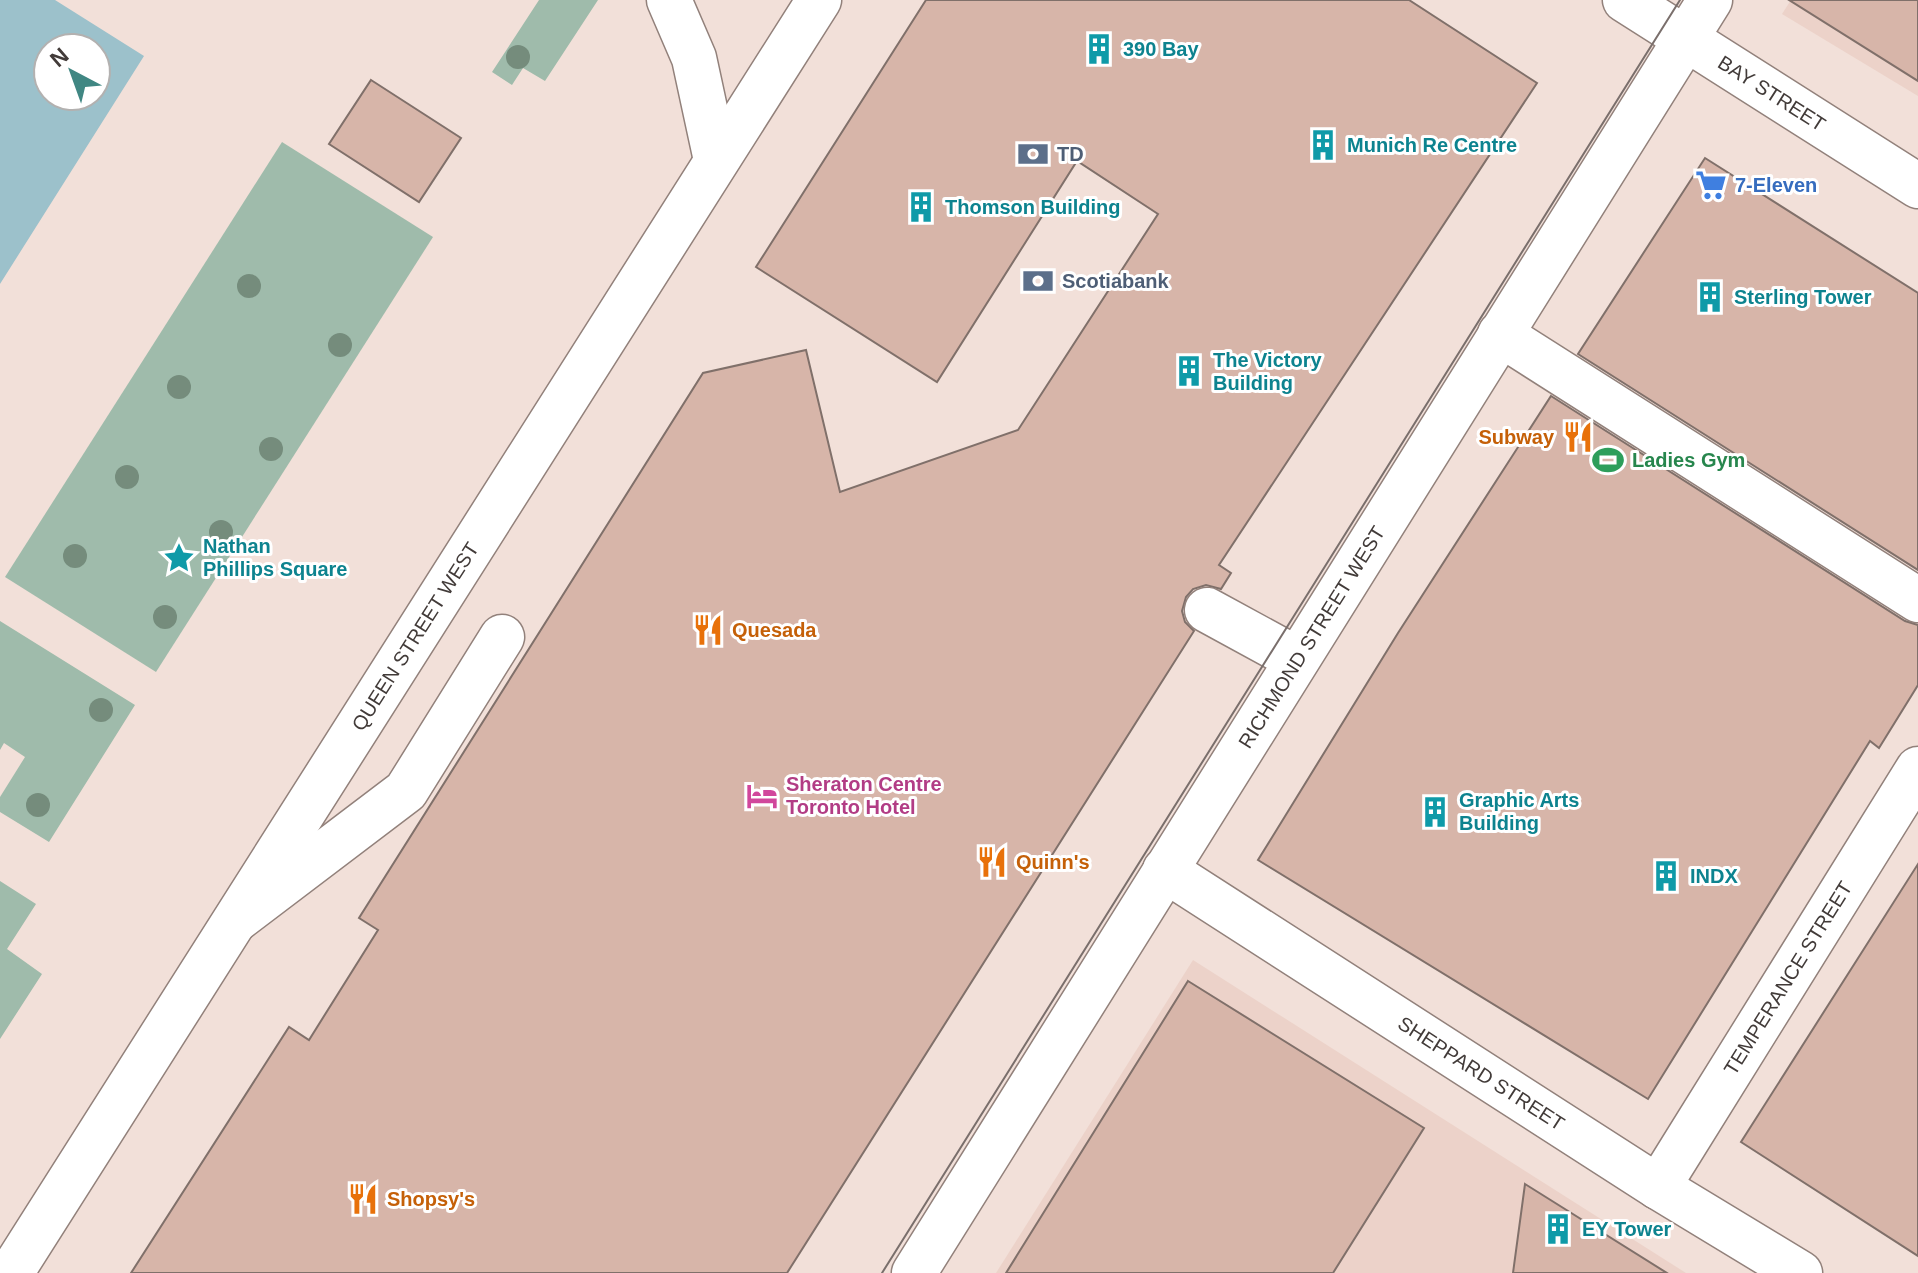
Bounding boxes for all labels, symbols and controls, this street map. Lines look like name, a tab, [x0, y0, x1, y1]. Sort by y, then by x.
north arrow	[32, 32, 112, 112]
building icon: 390 Bay	[1082, 32, 1116, 66]
place label: 390 Bay	[1123, 38, 1199, 60]
text: N	[45, 43, 73, 72]
street label: BAY STREET	[1714, 51, 1830, 135]
building icon: Munich Re Centre	[1306, 128, 1340, 162]
place label: Munich Re Centre	[1347, 134, 1517, 156]
bank icon: TD	[1016, 137, 1050, 171]
place label: TD	[1057, 143, 1084, 165]
supermarket icon: 7-Eleven	[1694, 168, 1728, 202]
place label: 7-Eleven	[1735, 174, 1817, 196]
building icon: Thomson Building	[904, 190, 938, 224]
place label: Thomson Building	[945, 196, 1121, 218]
bank icon: Scotiabank	[1021, 264, 1055, 298]
place label: Scotiabank	[1062, 270, 1170, 292]
building icon: Sterling Tower	[1693, 280, 1727, 314]
place label: Sterling Tower	[1734, 286, 1872, 308]
place label: The Victory Building	[1213, 349, 1322, 394]
building icon: The Victory Building	[1172, 354, 1206, 388]
restaurant icon: Subway	[1561, 420, 1595, 454]
place label: Subway	[1478, 426, 1555, 448]
sports icon: Ladies Gym	[1591, 443, 1625, 477]
place label: Ladies Gym	[1632, 449, 1745, 471]
street label: RICHMOND STREET WEST	[1234, 522, 1389, 752]
place label: Nathan Phillips Square	[203, 535, 347, 580]
street label: QUEEN STREET WEST	[347, 538, 483, 735]
place icon: Nathan Phillips Square	[162, 541, 196, 575]
restaurant icon: Quesada	[691, 613, 725, 647]
place label: Quesada	[732, 619, 817, 641]
place label: Sheraton Centre Toronto Hotel	[786, 773, 942, 818]
hotel icon: Sheraton Centre Toronto Hotel	[745, 779, 779, 813]
place label: Graphic Arts Building	[1459, 789, 1579, 834]
building icon: Graphic Arts Building	[1418, 795, 1452, 829]
restaurant icon: Quinn's	[975, 845, 1009, 879]
place label: Quinn's	[1016, 851, 1090, 873]
building icon: INDX	[1649, 859, 1683, 893]
place label: INDX	[1690, 865, 1738, 887]
street label: TEMPERANCE STREET	[1720, 877, 1856, 1079]
street label: SHEPPARD STREET	[1394, 1012, 1568, 1135]
restaurant icon: Shopsy's	[346, 1182, 380, 1216]
place label: Shopsy's	[387, 1188, 475, 1210]
building icon: EY Tower	[1541, 1212, 1575, 1246]
place label: EY Tower	[1582, 1218, 1672, 1240]

